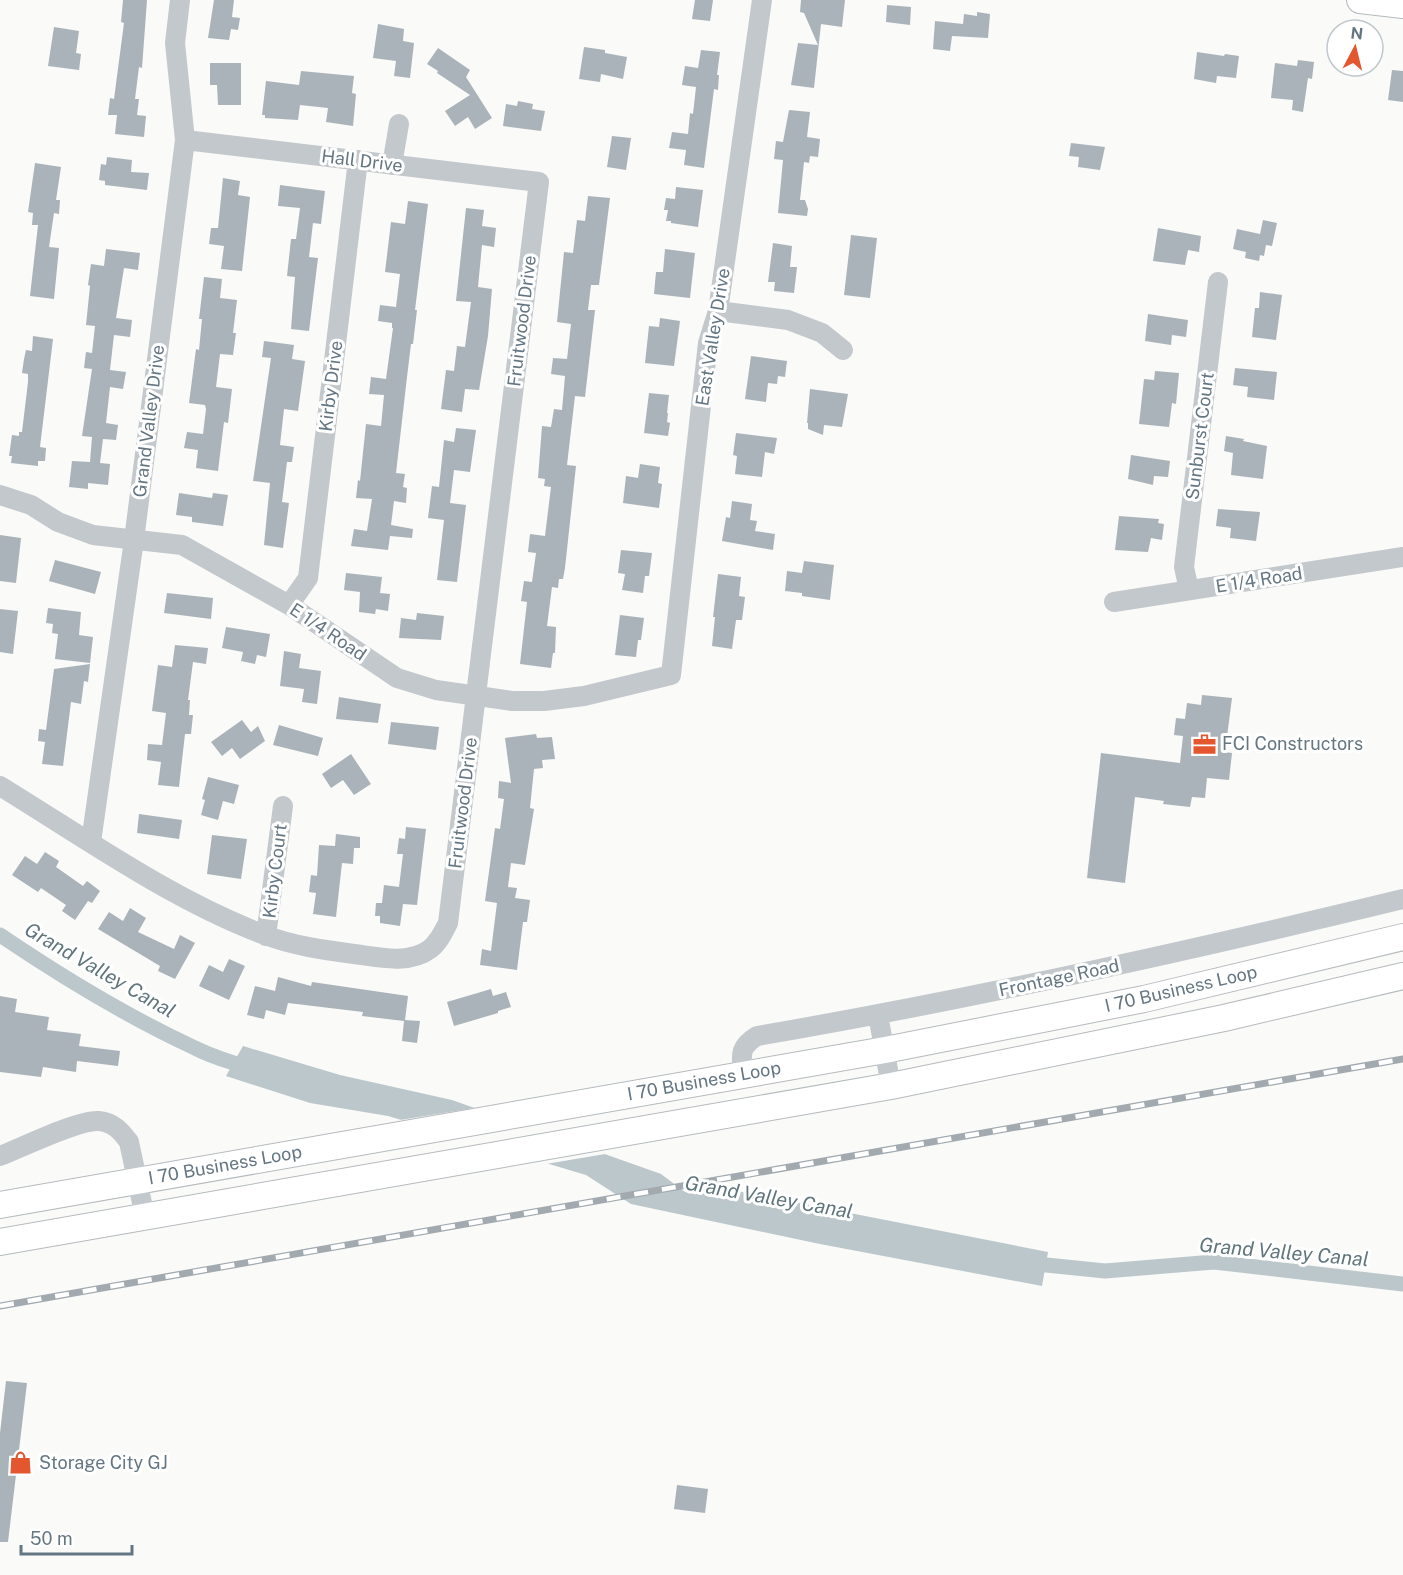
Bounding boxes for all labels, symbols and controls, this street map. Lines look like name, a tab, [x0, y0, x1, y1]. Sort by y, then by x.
north arrow	[1325, 18, 1385, 78]
text: N	[1349, 23, 1364, 44]
street label: Hall Drive	[320, 145, 404, 176]
street label: Fruitwood Drive	[503, 254, 540, 388]
street label: East Valley Drive	[691, 266, 734, 407]
street label: Kirby Drive	[315, 339, 347, 433]
street label: Grand Valley Drive	[129, 343, 168, 498]
street label: Sunburst Court	[1181, 371, 1218, 501]
street label: E 1/4 Road	[1214, 562, 1304, 597]
street label: E 1/4 Road	[286, 598, 370, 665]
office icon: FCI Constructors	[1191, 731, 1217, 757]
place label: FCI Constructors	[1222, 733, 1363, 754]
street label: Fruitwood Drive	[444, 736, 481, 870]
street label: Kirby Court	[258, 822, 291, 920]
water label: Grand Valley Canal	[20, 917, 180, 1023]
street label: Frontage Road	[997, 954, 1121, 1001]
street label: I 70 Business Loop	[1103, 961, 1259, 1016]
street label: I 70 Business Loop	[625, 1057, 782, 1104]
street label: I 70 Business Loop	[146, 1141, 303, 1188]
water label: Grand Valley Canal	[683, 1170, 855, 1224]
water label: Grand Valley Canal	[1198, 1233, 1370, 1271]
shop icon: Storage City GJ	[8, 1450, 34, 1476]
place label: Storage City GJ	[39, 1452, 168, 1473]
scale bar	[21, 1518, 132, 1556]
text: 50 m	[30, 1528, 73, 1549]

